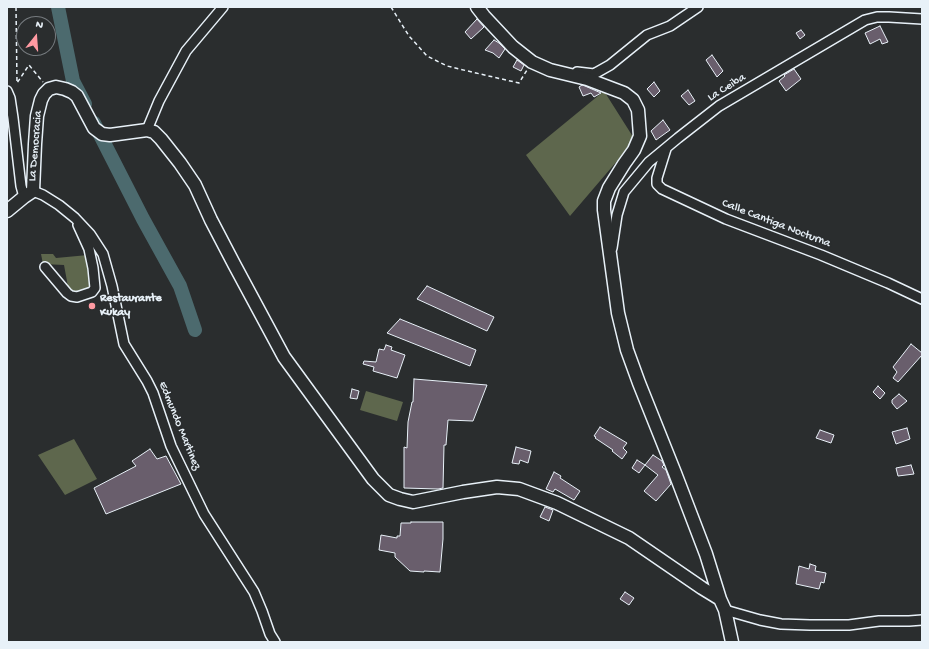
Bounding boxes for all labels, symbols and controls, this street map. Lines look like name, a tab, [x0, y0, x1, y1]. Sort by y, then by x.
north arrow	[16, 16, 56, 56]
text: N	[34, 19, 44, 32]
street label: La Ceiba	[705, 71, 749, 105]
street label: La Democracia	[26, 110, 46, 182]
street label: Calle Cantiga Nocturna	[720, 197, 832, 251]
place label: Restaurante Kukay	[100, 292, 162, 320]
marker: Restaurante Kukay	[87, 301, 97, 311]
street label: Edmundo Martinez	[155, 380, 203, 472]

